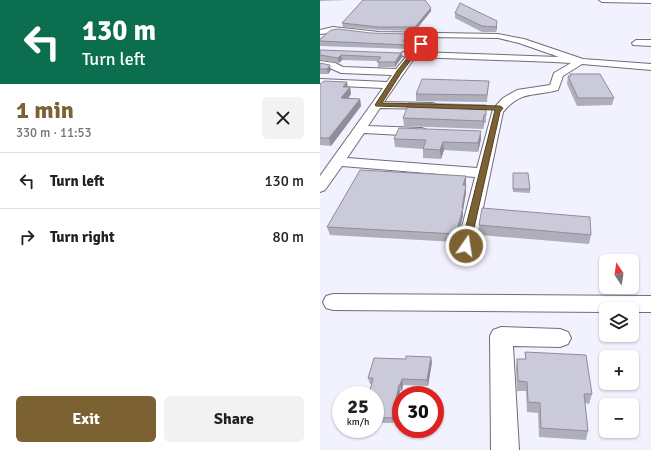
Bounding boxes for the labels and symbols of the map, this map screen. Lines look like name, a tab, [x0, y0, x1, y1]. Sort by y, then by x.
pin	[404, 27, 438, 61]
position arrow	[445, 225, 487, 267]
north arrow	[599, 254, 639, 294]
speed limit sign: 30	[392, 386, 444, 438]

